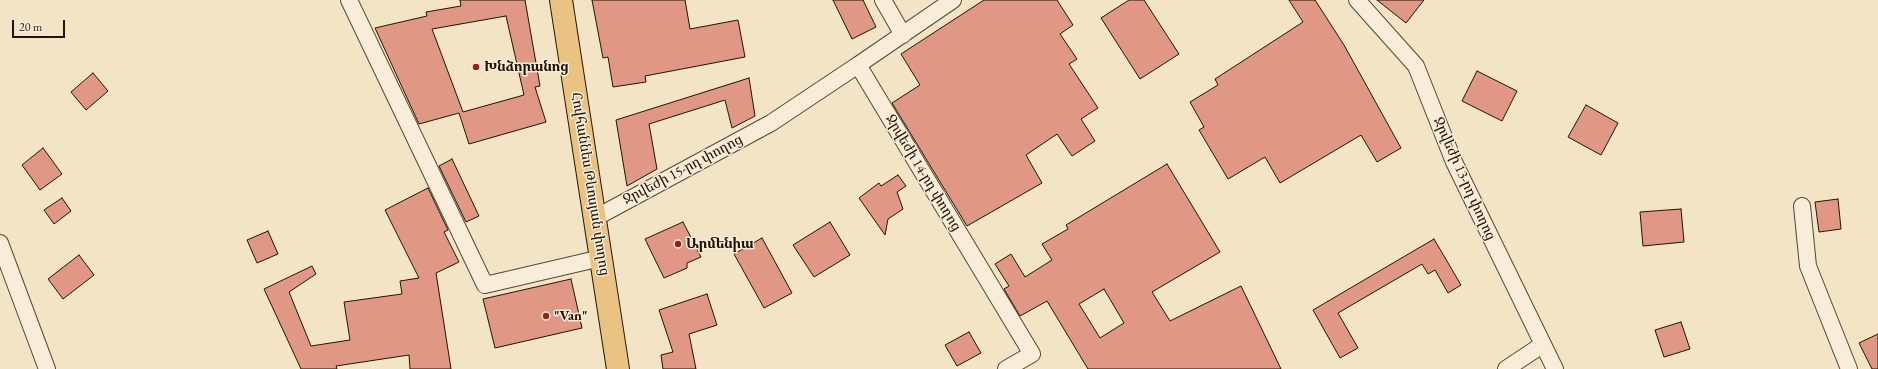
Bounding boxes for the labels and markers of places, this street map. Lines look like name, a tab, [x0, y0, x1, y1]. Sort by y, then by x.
place label: Խնձորանոց	[484, 59, 569, 75]
marker: Խնձորանոց	[471, 62, 481, 72]
place label: Արմենիա	[686, 236, 754, 252]
marker: Արմենիա	[673, 239, 683, 249]
place label: "Van"	[554, 308, 588, 324]
marker: "Van"	[541, 311, 551, 321]

